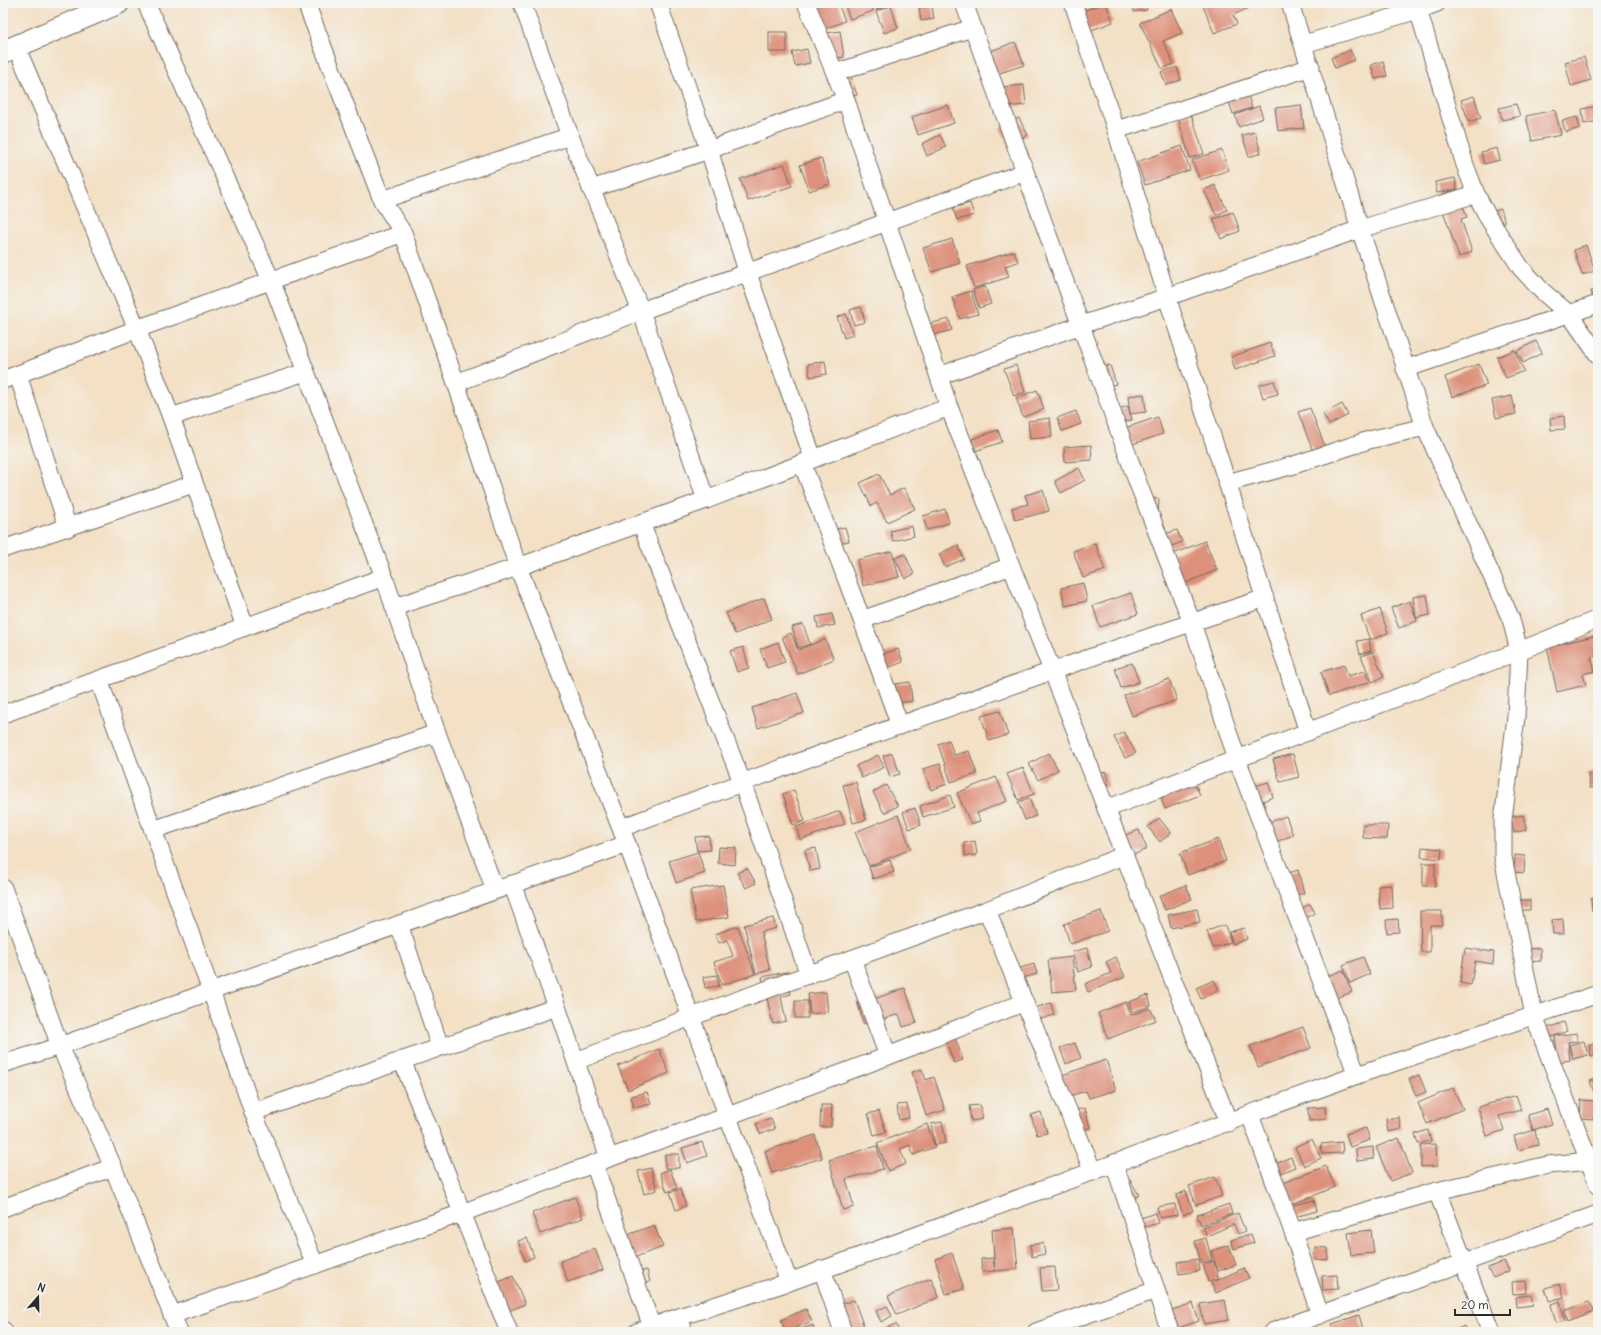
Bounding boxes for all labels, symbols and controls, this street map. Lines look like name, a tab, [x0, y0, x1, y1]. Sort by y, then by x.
north arrow	[18, 1277, 58, 1317]
text: N	[35, 1280, 47, 1295]
scale bar	[1455, 1291, 1510, 1317]
text: 20 m	[1461, 1297, 1489, 1312]

